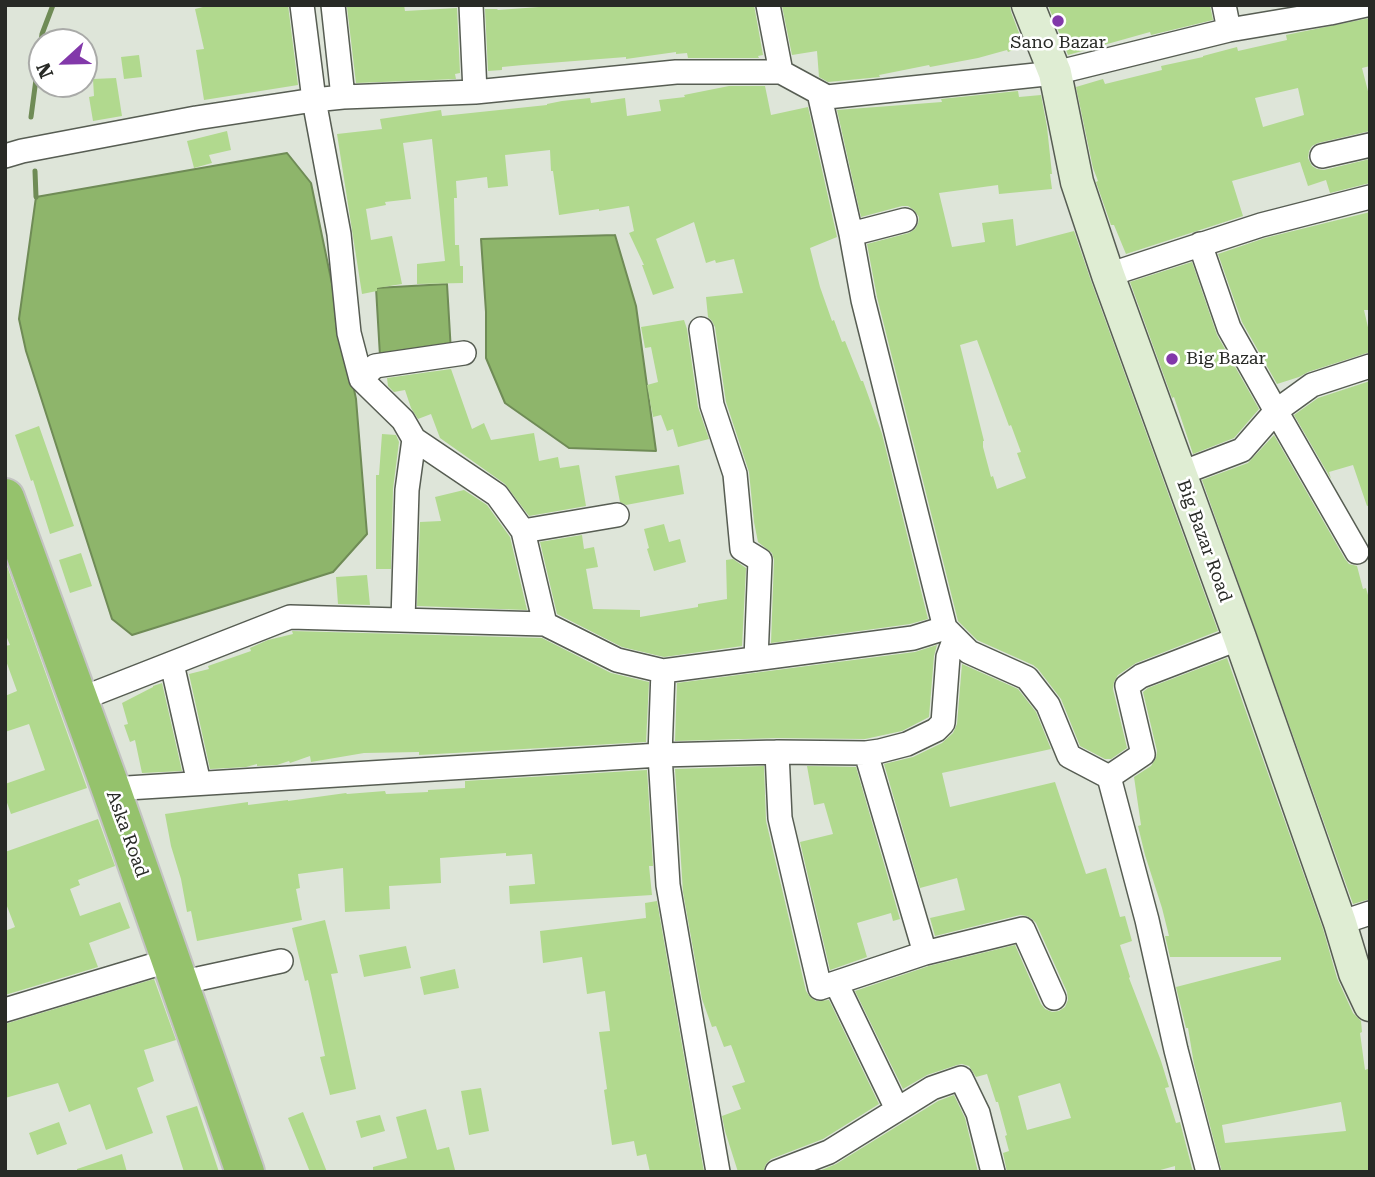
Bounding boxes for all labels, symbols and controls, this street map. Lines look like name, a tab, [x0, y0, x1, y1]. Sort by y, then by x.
marker: Sano Bazar	[1050, 13, 1066, 29]
north arrow	[28, 28, 98, 98]
place label: Sano Bazar	[1010, 32, 1106, 54]
text: N	[32, 59, 58, 81]
place label: Big Bazar	[1186, 348, 1266, 370]
marker: Big Bazar	[1164, 351, 1180, 367]
street label: Big Bazar Road	[1172, 477, 1236, 605]
street label: Aska Road	[101, 788, 153, 880]

